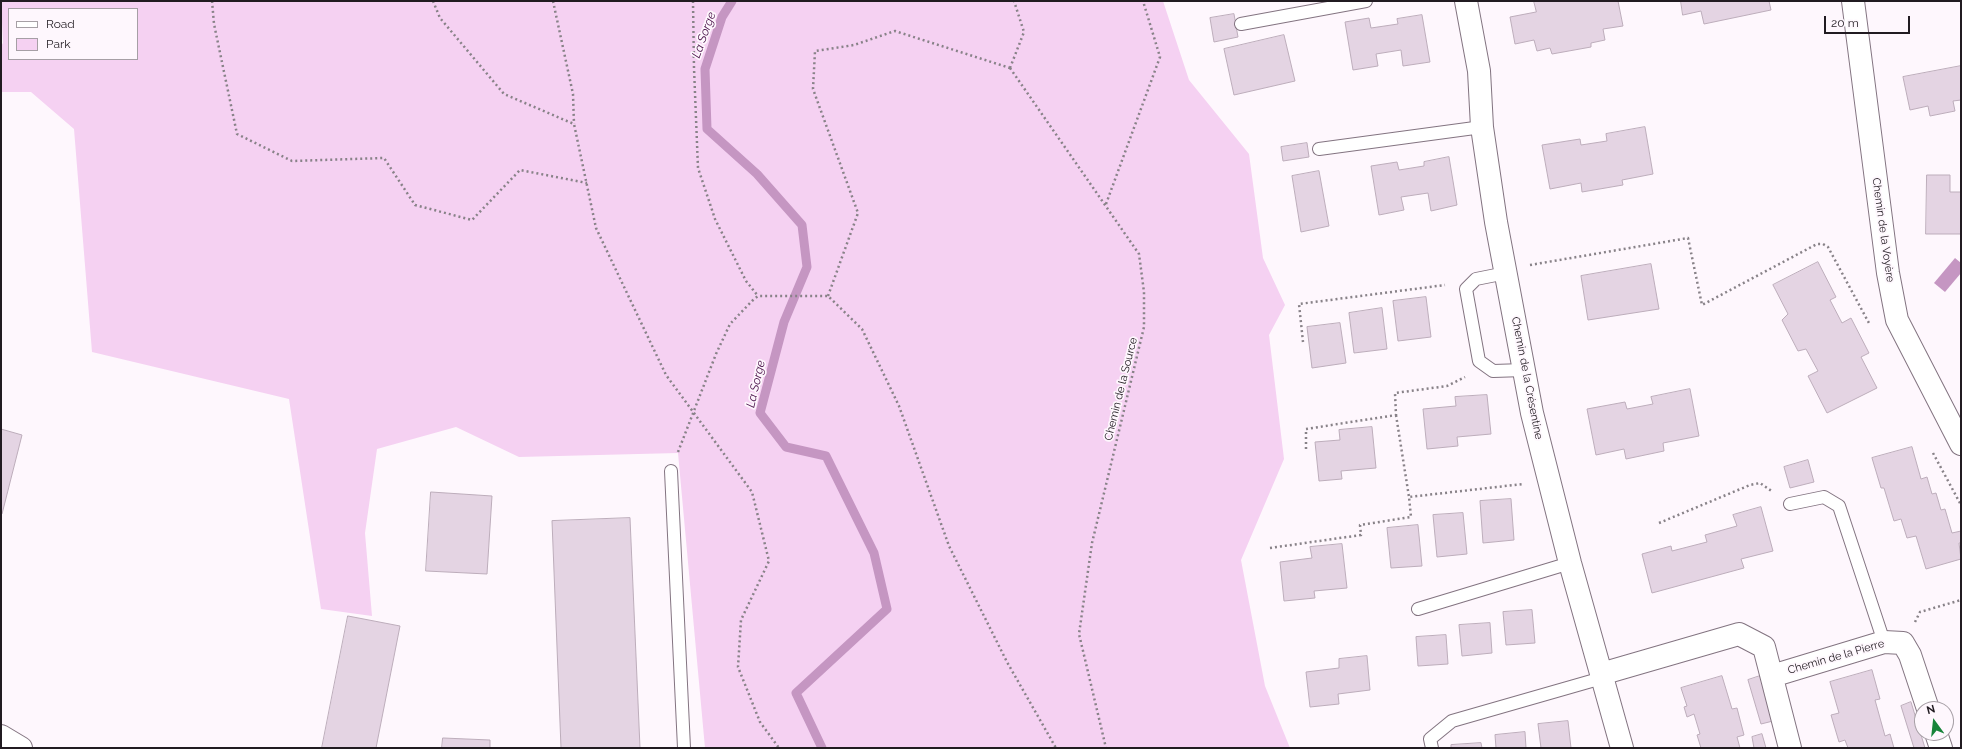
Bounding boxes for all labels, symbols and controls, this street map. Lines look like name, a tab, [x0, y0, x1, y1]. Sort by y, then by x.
legend	[8, 8, 138, 60]
scale bar	[1826, 8, 1912, 34]
water label: La Sorge	[689, 10, 719, 60]
text: 20 m	[1831, 16, 1859, 30]
text: Road	[46, 17, 75, 31]
text: Park	[46, 37, 71, 51]
street label: Chemin de la Voyère	[1869, 177, 1897, 283]
street label: Chemin de la Crésentine	[1509, 315, 1545, 441]
street label: Chemin de la Source	[1102, 336, 1140, 442]
water label: La Sorge	[744, 359, 768, 409]
street label: Chemin de la Pierre	[1786, 637, 1886, 677]
north arrow	[1914, 701, 1954, 741]
text: N	[1925, 703, 1937, 717]

